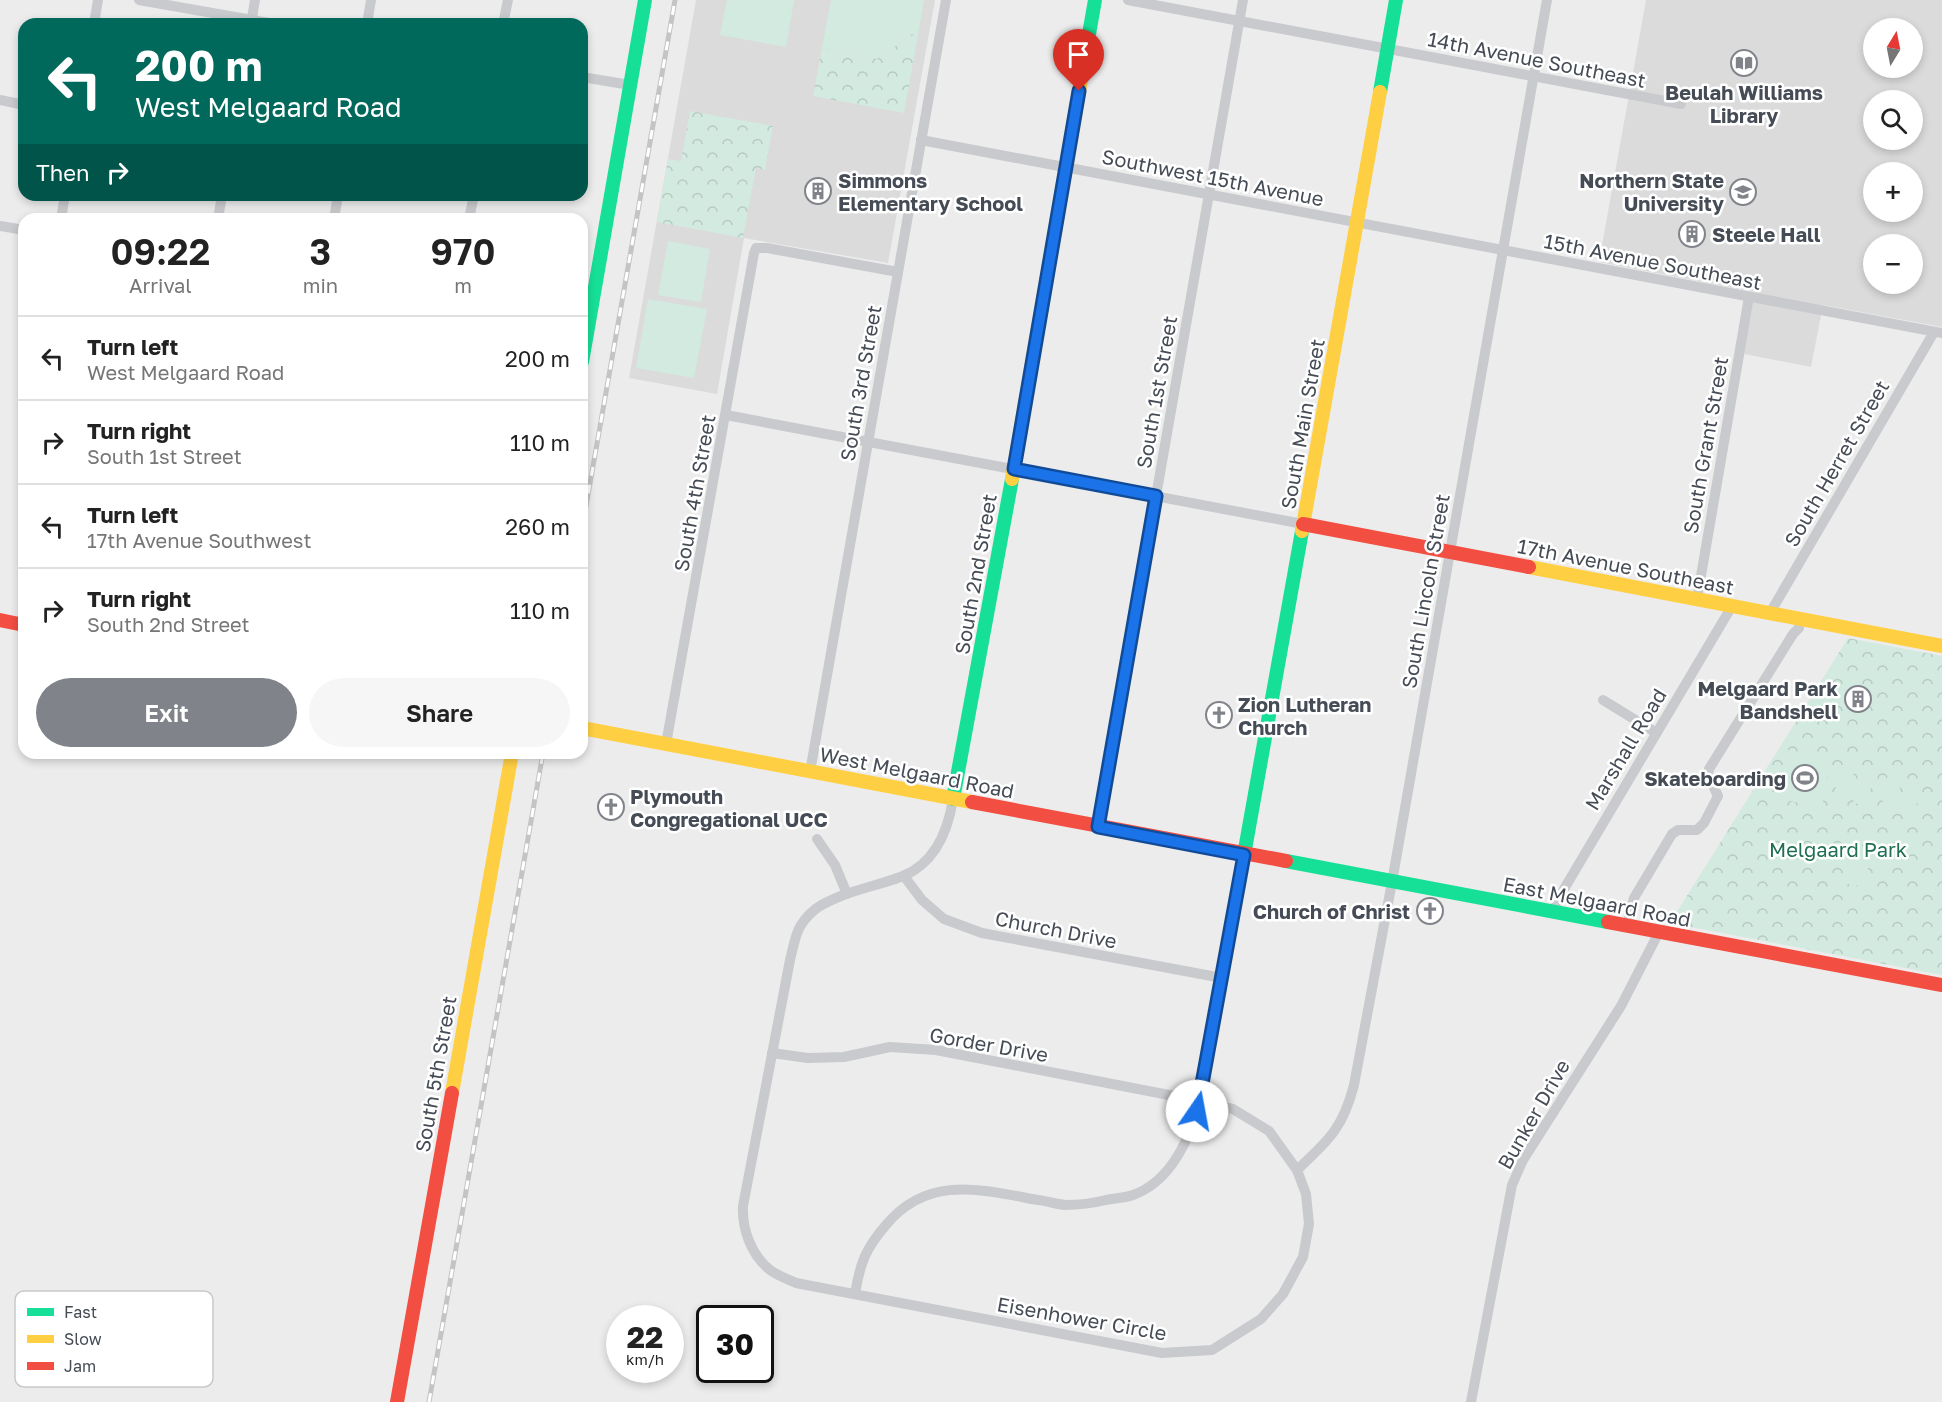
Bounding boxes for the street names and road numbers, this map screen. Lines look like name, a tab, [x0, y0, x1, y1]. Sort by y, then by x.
street label: 14th Avenue Southeast	[1426, 26, 1648, 92]
street label: Southwest 15th Avenue	[1100, 144, 1326, 210]
street label: 15th Avenue Southeast	[1542, 228, 1764, 294]
street label: South 3rd Street	[834, 303, 886, 463]
street label: South 1st Street	[1131, 314, 1181, 470]
street label: South Main Street	[1275, 337, 1329, 511]
street label: South Grant Street	[1678, 355, 1732, 535]
street label: South Herret Street	[1779, 376, 1893, 550]
street label: South 4th Street	[668, 413, 720, 573]
street label: South 2nd Street	[949, 492, 1001, 656]
street label: South Lincoln Street	[1396, 492, 1454, 690]
street label: 17th Avenue Southeast	[1516, 533, 1736, 599]
street label: Marshall Road	[1579, 684, 1671, 814]
street label: West Melgaard Road	[818, 741, 1016, 803]
street label: East Melgaard Road	[1501, 871, 1693, 931]
street label: Church Drive	[993, 905, 1119, 953]
street label: South 5th Street	[409, 994, 461, 1154]
street label: Gorder Drive	[928, 1022, 1050, 1066]
street label: Bunker Drive	[1492, 1055, 1574, 1173]
street label: Eisenhower Circle	[995, 1291, 1169, 1345]

